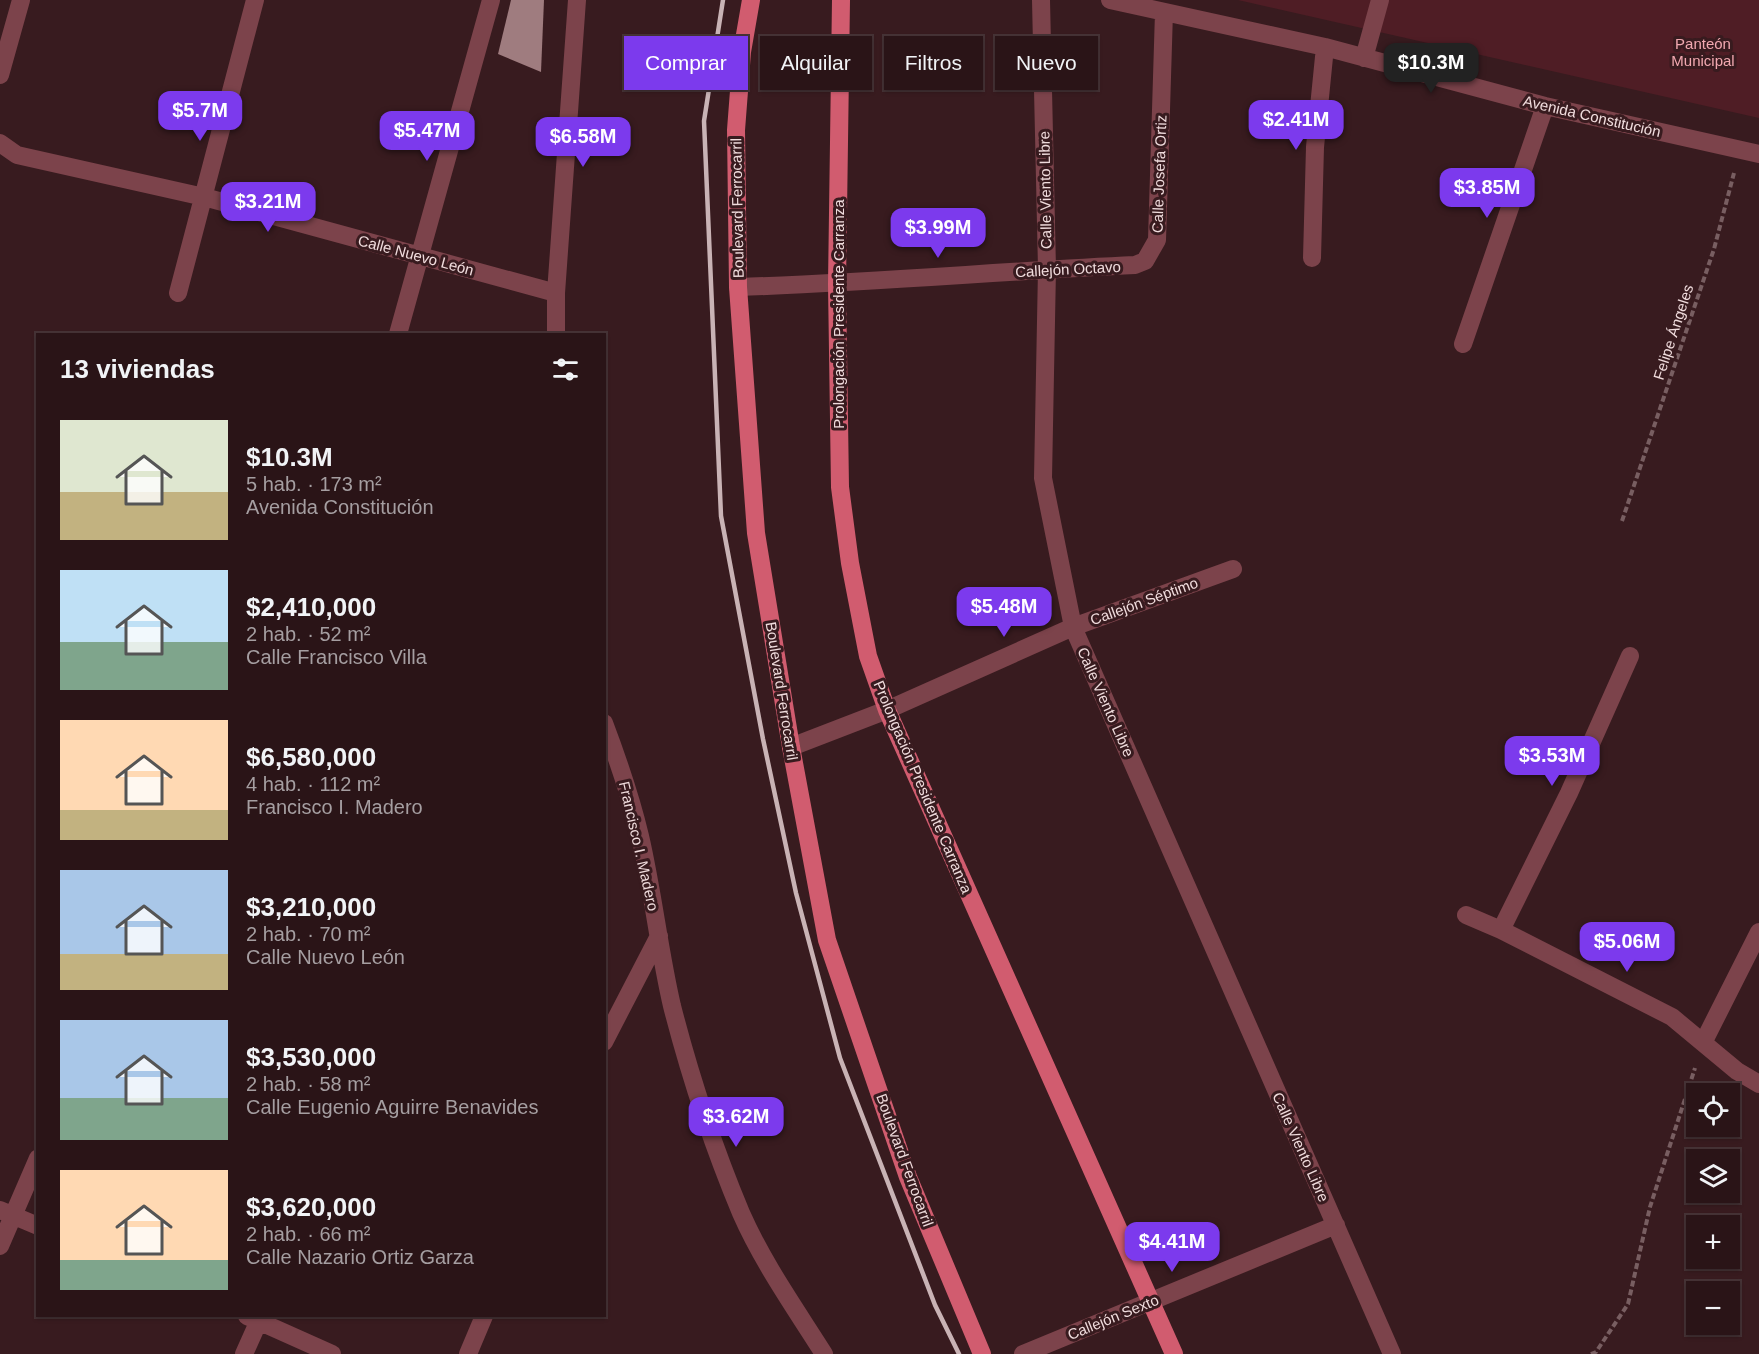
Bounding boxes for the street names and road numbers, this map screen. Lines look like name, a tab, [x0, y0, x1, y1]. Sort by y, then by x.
street label: Avenida Constitución	[1522, 92, 1662, 140]
street label: Calle Josefa Ortiz	[1148, 115, 1170, 233]
street label: Calle Viento Libre	[1035, 131, 1055, 249]
street label: Boulevard Ferrocarril	[727, 138, 747, 278]
street label: Prolongación Presidente Carranza	[830, 199, 847, 429]
street label: Calle Nuevo León	[356, 231, 476, 279]
street label: Callejón Octavo	[1015, 258, 1121, 280]
street label: Felipe Ángeles	[1650, 282, 1696, 382]
street label: Callejón Séptimo	[1088, 574, 1200, 628]
street label: Boulevard Ferrocarril	[763, 621, 801, 761]
street label: Calle Viento Libre	[1074, 645, 1138, 759]
street label: Prolongación Presidente Carranza	[870, 678, 976, 896]
street label: Francisco I. Madero	[616, 780, 662, 912]
street label: Calle Viento Libre	[1269, 1090, 1333, 1204]
street label: Boulevard Ferrocarril	[873, 1091, 937, 1229]
street label: Callejón Sexto	[1065, 1291, 1161, 1343]

